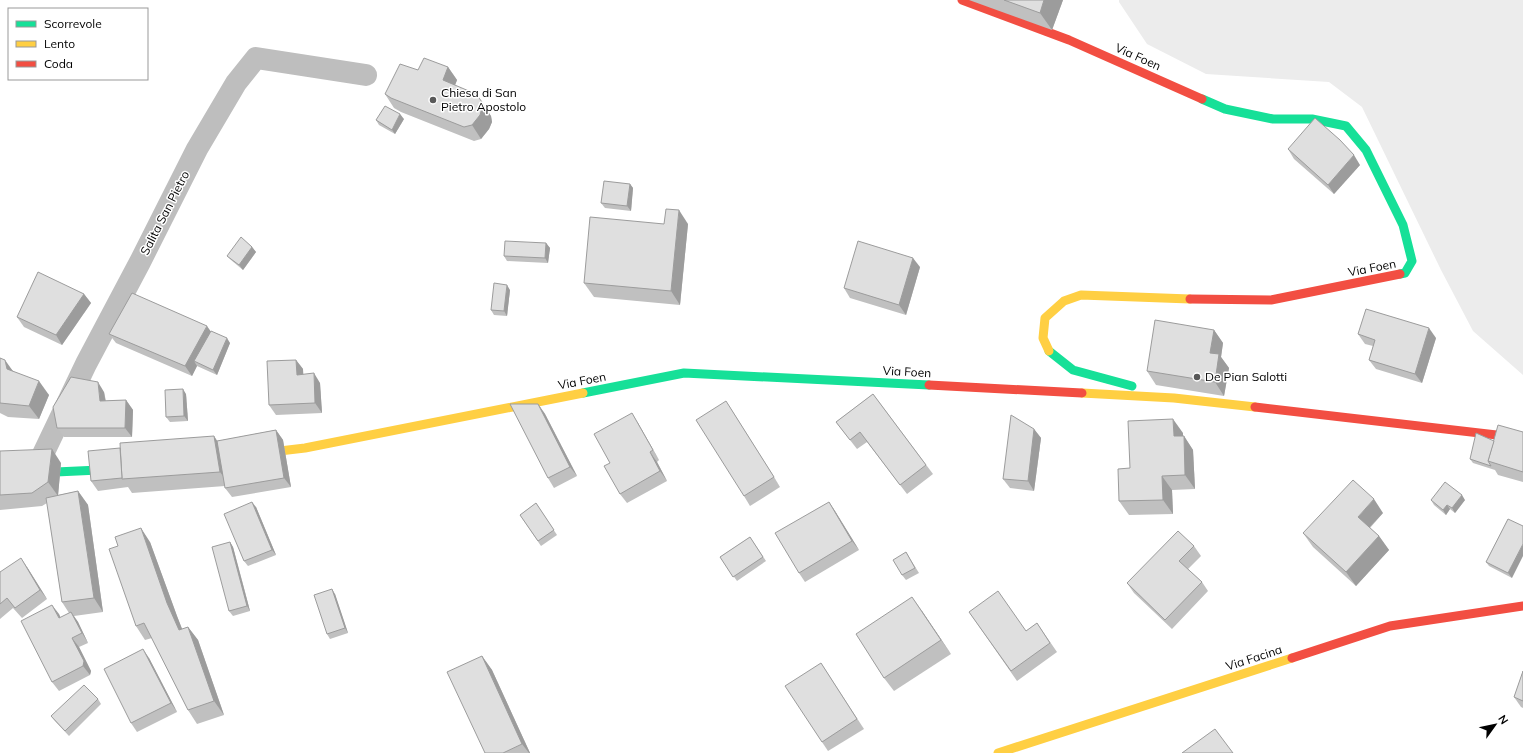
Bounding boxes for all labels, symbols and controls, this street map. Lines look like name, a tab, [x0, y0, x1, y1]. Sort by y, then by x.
legend	[8, 8, 148, 80]
text: Scorrevole	[44, 16, 102, 31]
text: Lento	[44, 36, 75, 51]
street label: Via Foen	[1113, 40, 1163, 73]
text: Coda	[44, 56, 73, 71]
place label: Chiesa di San Pietro Apostolo	[441, 85, 526, 114]
marker: Chiesa di San Pietro Apostolo	[428, 95, 438, 105]
street label: Salita San Pietro	[137, 168, 192, 257]
street label: Via Foen	[1347, 256, 1397, 279]
street label: Via Foen	[882, 363, 932, 380]
street label: Via Foen	[557, 369, 607, 392]
place label: De Pian Salotti	[1205, 369, 1287, 384]
marker: De Pian Salotti	[1192, 372, 1202, 382]
street label: Via Facina	[1224, 641, 1284, 674]
north arrow	[1475, 705, 1515, 745]
text: N	[1495, 712, 1512, 727]

